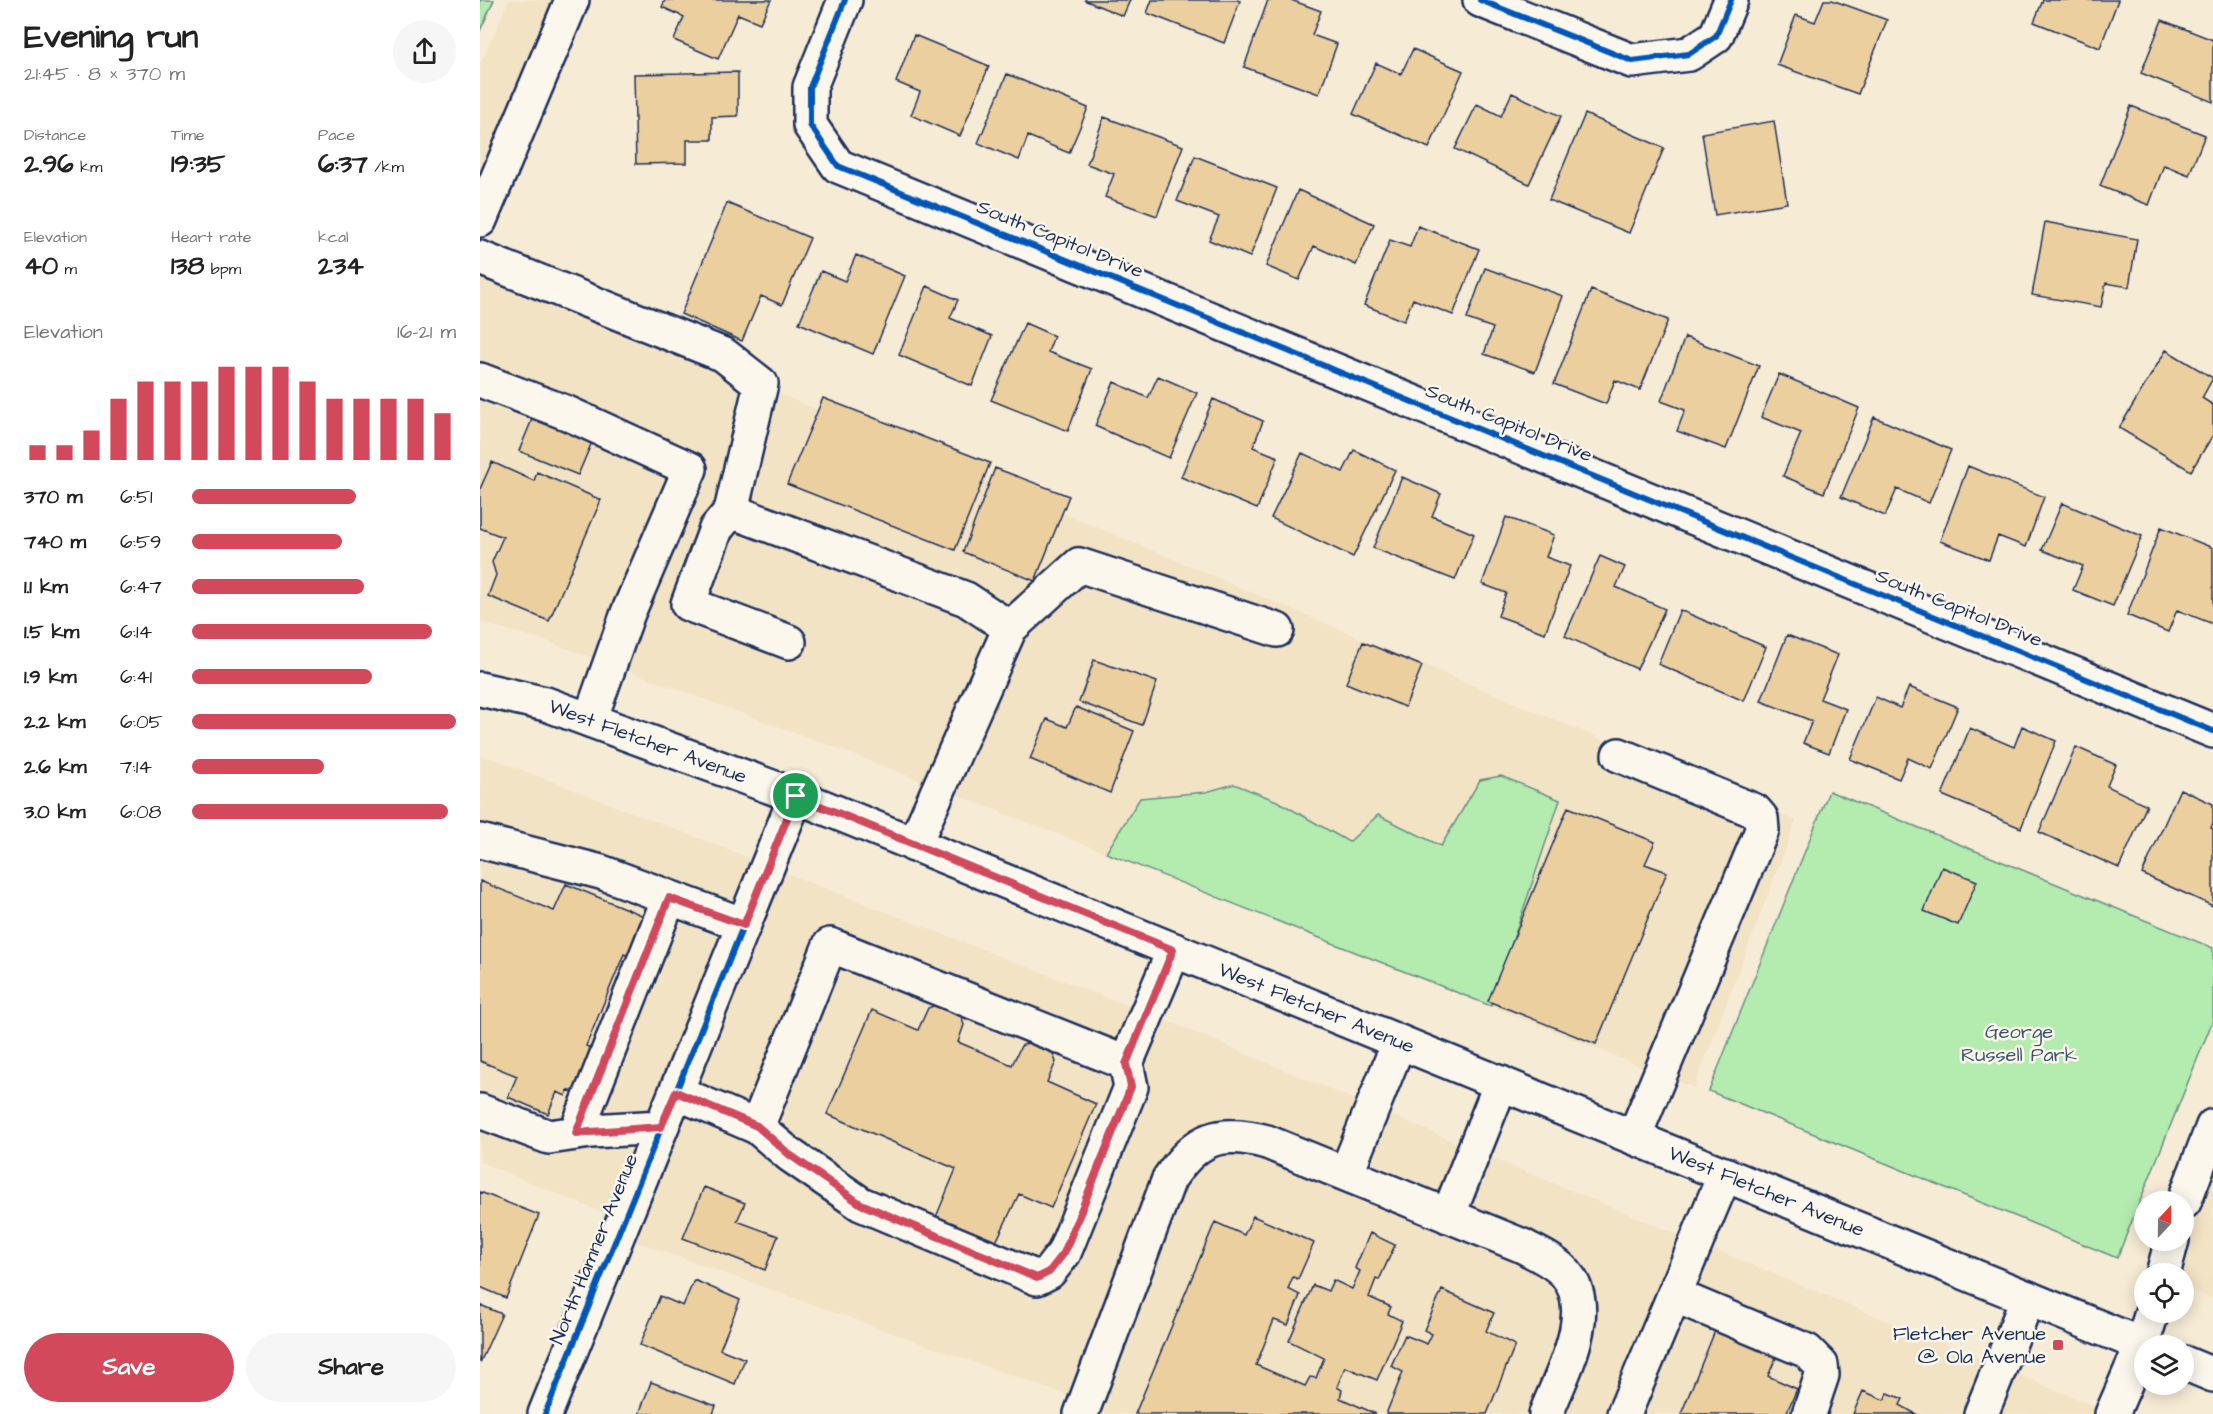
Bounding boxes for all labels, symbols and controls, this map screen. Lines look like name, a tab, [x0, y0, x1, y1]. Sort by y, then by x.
text: Evening run	[24, 14, 198, 60]
button: share	[393, 20, 456, 83]
text: 21:45 · 8 × 370 m	[24, 60, 185, 88]
text: Distance	[24, 124, 86, 146]
text: Time	[171, 124, 205, 146]
text: Pace	[318, 124, 355, 146]
text: 2.96	[24, 146, 74, 182]
text: 19:35	[171, 146, 225, 182]
text: 6:37	[318, 146, 368, 182]
text: km	[74, 156, 102, 178]
text: /km	[368, 156, 404, 178]
street label: South Capitol Drive	[972, 193, 1148, 285]
text: Elevation	[24, 226, 87, 248]
text: Heart rate	[171, 226, 251, 248]
text: kcal	[318, 226, 349, 248]
text: 40	[24, 248, 58, 284]
text: 138	[171, 248, 204, 284]
text: 234	[318, 248, 364, 284]
text: m	[58, 258, 77, 280]
text: bpm	[204, 258, 241, 280]
text: Elevation	[24, 318, 103, 346]
text: 16–21 m	[397, 318, 456, 346]
street label: South Capitol Drive	[1421, 377, 1597, 469]
text: 370 m	[24, 483, 83, 511]
text: 6:51	[120, 483, 153, 511]
text: 740 m	[24, 528, 86, 556]
text: 6:59	[120, 528, 161, 556]
street label: South Capitol Drive	[1871, 562, 2047, 654]
text: 1.1 km	[24, 573, 68, 601]
text: 6:47	[120, 573, 162, 601]
text: 1.5 km	[24, 618, 79, 646]
text: 6:14	[120, 618, 152, 646]
text: 1.9 km	[24, 663, 77, 691]
text: 6:41	[120, 663, 152, 691]
street label: West Fletcher Avenue	[545, 692, 751, 791]
text: 2.2 km	[24, 708, 86, 736]
text: 6:05	[120, 708, 163, 736]
text: 2.6 km	[24, 753, 87, 781]
text: 7:14	[120, 753, 152, 781]
pin	[770, 770, 821, 821]
icon: arrive	[779, 779, 812, 812]
text: 3.0 km	[24, 798, 85, 826]
text: 6:08	[120, 798, 161, 826]
street label: West Fletcher Avenue	[1214, 956, 1419, 1061]
park label: George Russell Park	[1961, 1018, 2077, 1069]
street label: West Fletcher Avenue	[1664, 1139, 1869, 1244]
street label: North Hamner Avenue	[543, 1149, 645, 1349]
north arrow	[2134, 1191, 2194, 1251]
map controls	[2134, 1191, 2194, 1395]
button: locate	[2134, 1263, 2194, 1323]
place label: Fletcher Avenue @ Ola Avenue	[1893, 1320, 2046, 1371]
button: Save	[24, 1333, 234, 1402]
button: Share	[246, 1333, 456, 1402]
button: layers	[2134, 1335, 2194, 1395]
marker: Fletcher Avenue @ Ola Avenue	[2051, 1338, 2065, 1352]

